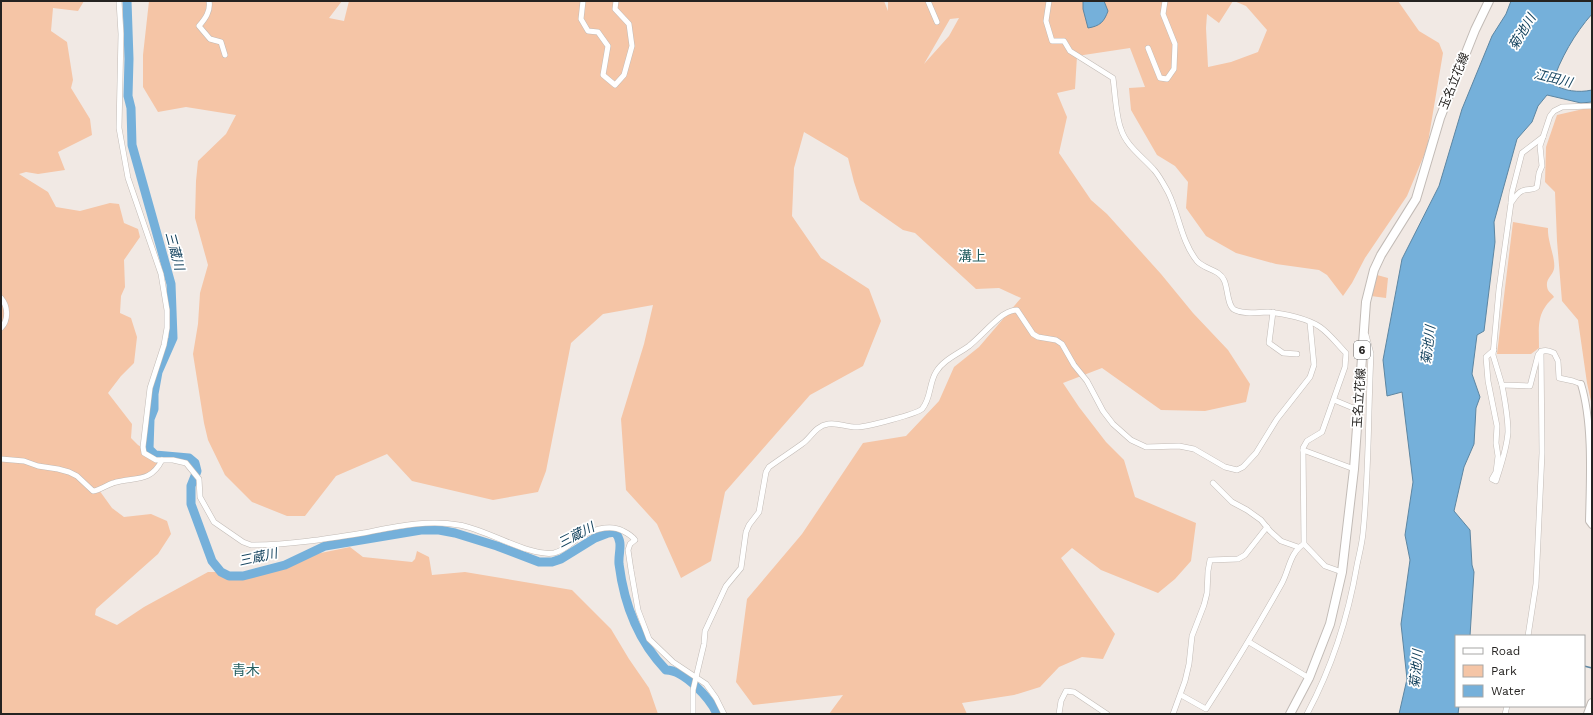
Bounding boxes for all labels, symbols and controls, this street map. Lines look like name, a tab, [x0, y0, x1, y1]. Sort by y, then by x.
water label: 菊池川	[1506, 10, 1539, 53]
street label: 玉名立花線	[1436, 51, 1472, 111]
water label: 江田川	[1532, 66, 1576, 90]
water label: 三蔵川	[163, 230, 188, 274]
district label: 溝上	[958, 248, 986, 264]
water label: 菊池川	[1418, 323, 1438, 365]
road number: 6	[1354, 341, 1370, 359]
street label: 玉名立花線	[1350, 368, 1368, 428]
water label: 三蔵川	[555, 519, 599, 551]
water label: 三蔵川	[237, 545, 281, 568]
legend	[1455, 635, 1585, 707]
text: Road	[1491, 644, 1520, 658]
water label: 菊池川	[1407, 647, 1425, 689]
district label: 青木	[232, 662, 260, 678]
text: Park	[1491, 664, 1517, 678]
text: Water	[1491, 684, 1526, 698]

